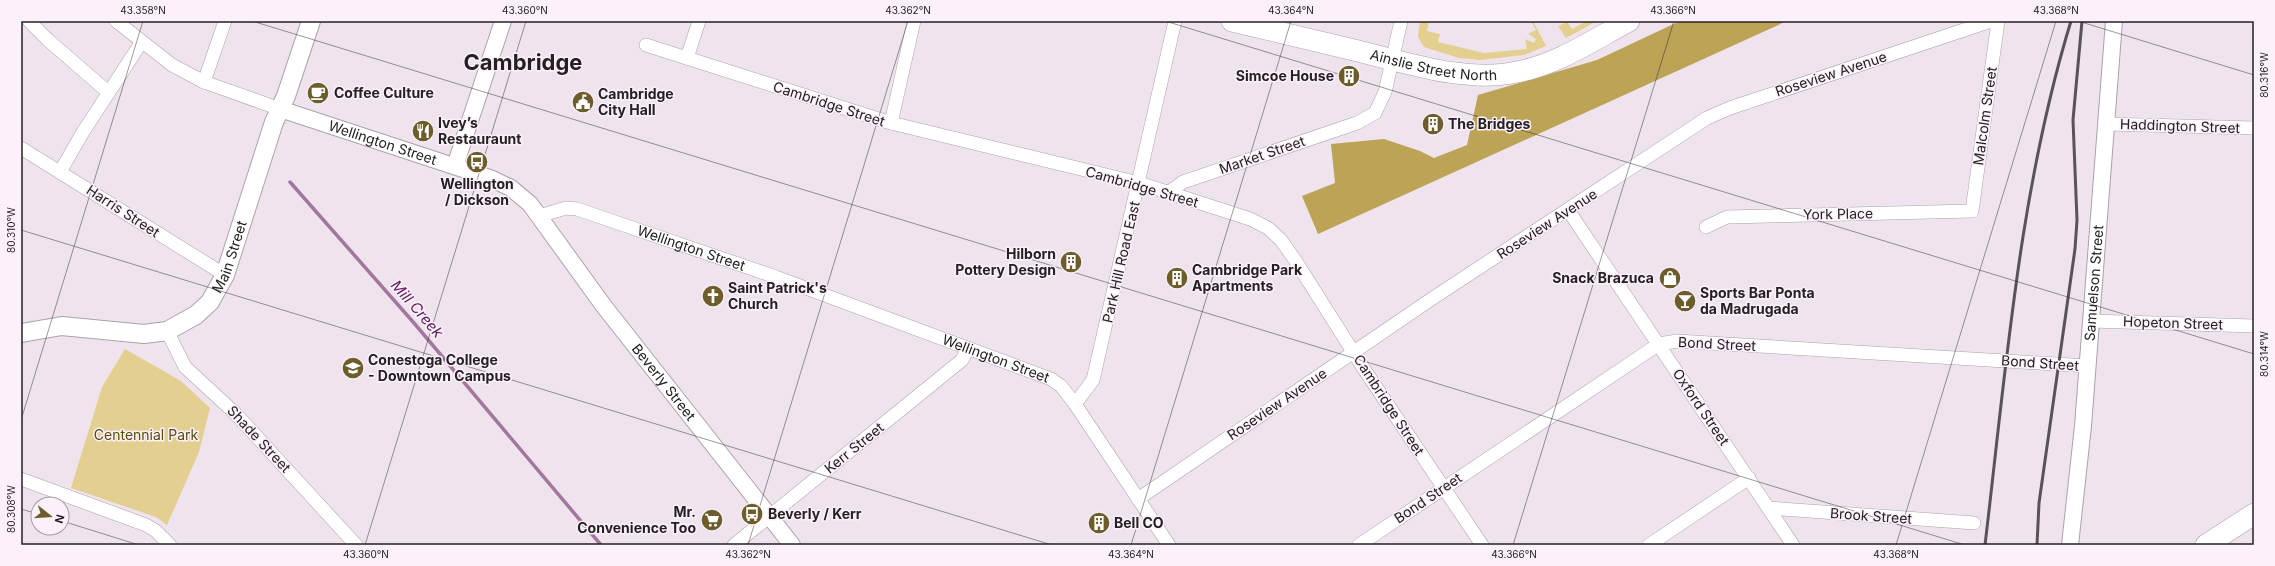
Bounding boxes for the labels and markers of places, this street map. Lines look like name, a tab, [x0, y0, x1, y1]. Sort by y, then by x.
building icon: Simcoe House	[1336, 63, 1362, 89]
place label: Simcoe House	[1236, 67, 1334, 84]
cafe icon: Coffee Culture	[305, 80, 331, 106]
place label: Coffee Culture	[334, 84, 434, 101]
place label: Cambridge City Hall	[598, 85, 674, 118]
public building icon: Cambridge City Hall	[570, 89, 596, 115]
building icon: The Bridges	[1420, 111, 1446, 137]
place label: Ivey’s Restauraunt	[438, 114, 521, 147]
place label: The Bridges	[1448, 115, 1531, 132]
restaurant icon: Ivey’s Restauraunt	[410, 118, 436, 144]
bus stop icon: Wellington / Dickson	[464, 149, 490, 175]
place label: Wellington / Dickson	[440, 175, 514, 208]
place label: Hilborn Pottery Design	[955, 245, 1056, 278]
building icon: Hilborn Pottery Design	[1058, 249, 1084, 275]
place label: Cambridge Park Apartments	[1192, 261, 1303, 294]
building icon: Cambridge Park Apartments	[1164, 265, 1190, 291]
shop icon: Snack Brazuca	[1657, 265, 1683, 291]
place label: Snack Brazuca	[1552, 269, 1654, 286]
place label: Saint Patrick's Church	[728, 279, 827, 312]
church icon: Saint Patrick's Church	[700, 283, 726, 309]
place label: Sports Bar Ponta da Madrugada	[1700, 284, 1815, 317]
bar icon: Sports Bar Ponta da Madrugada	[1672, 288, 1698, 314]
place label: Conestoga College - Downtown Campus	[368, 351, 511, 384]
school or university icon: Conestoga College - Downtown Campus	[340, 355, 366, 381]
bus stop icon: Beverly / Kerr	[739, 501, 765, 527]
place label: Mr. Convenience Too	[577, 503, 696, 536]
place label: Beverly / Kerr	[768, 505, 862, 522]
supermarket icon: Mr. Convenience Too	[699, 507, 725, 533]
building icon: Bell CO	[1086, 510, 1112, 536]
place label: Bell CO	[1114, 514, 1164, 531]

